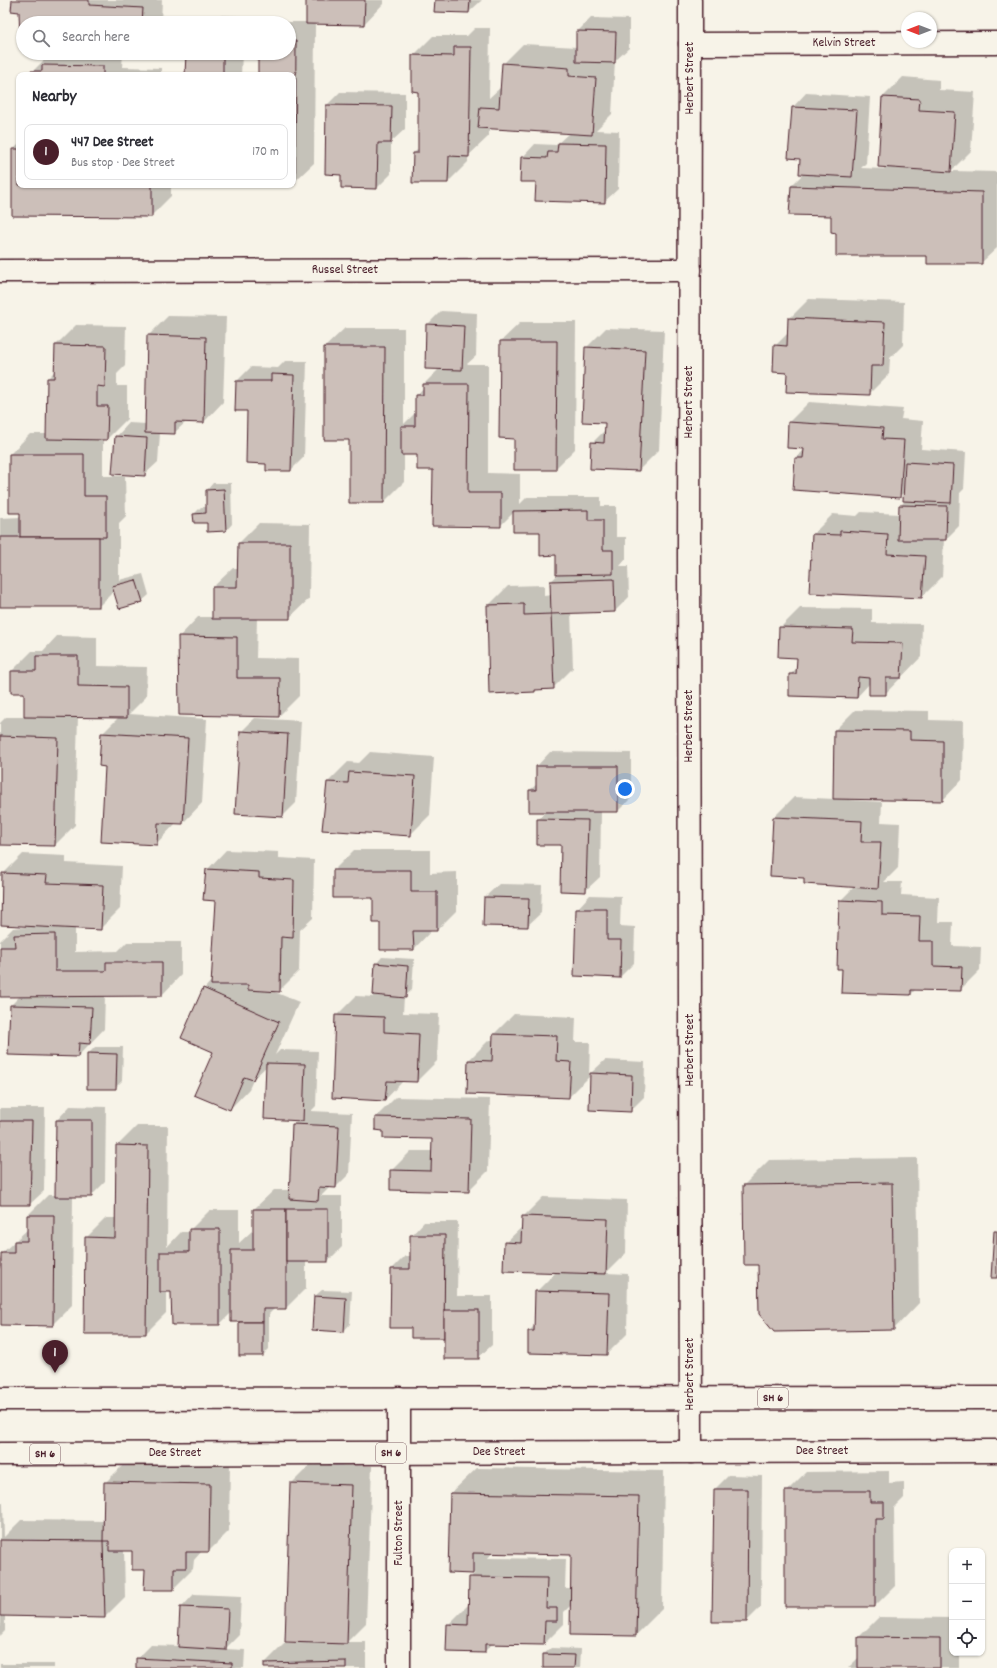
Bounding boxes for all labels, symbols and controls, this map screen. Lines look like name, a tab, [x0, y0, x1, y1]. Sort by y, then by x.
north arrow	[901, 12, 937, 48]
search box	[16, 16, 296, 60]
icon: search	[30, 27, 52, 49]
text: Search here	[62, 27, 130, 49]
street label: Kelvin Street	[812, 34, 876, 53]
street label: Herbert Street	[681, 41, 700, 114]
text: Nearby	[32, 86, 76, 110]
text: 447 Dee Street	[71, 132, 153, 154]
text: 1	[45, 143, 47, 162]
text: 170 m	[252, 143, 279, 162]
text: Bus stop · Dee Street	[71, 154, 175, 173]
street label: Russel Street	[312, 261, 378, 280]
street label: Herbert Street	[680, 365, 699, 438]
street label: Herbert Street	[680, 689, 699, 762]
your location	[615, 779, 635, 799]
street label: Herbert Street	[681, 1013, 700, 1086]
street label: Herbert Street	[681, 1337, 700, 1410]
pin: 1	[42, 1340, 68, 1373]
road number: SH 6	[758, 1388, 788, 1408]
street label: Dee Street	[796, 1442, 849, 1461]
road number: SH 6	[376, 1443, 406, 1463]
street label: Dee Street	[473, 1443, 526, 1462]
road number: SH 6	[30, 1444, 60, 1464]
street label: Dee Street	[149, 1444, 202, 1463]
street label: Fulton Street	[390, 1500, 409, 1566]
map controls	[949, 1548, 985, 1656]
button: +	[949, 1548, 985, 1584]
button: −	[949, 1584, 985, 1620]
button: locate	[949, 1620, 985, 1656]

